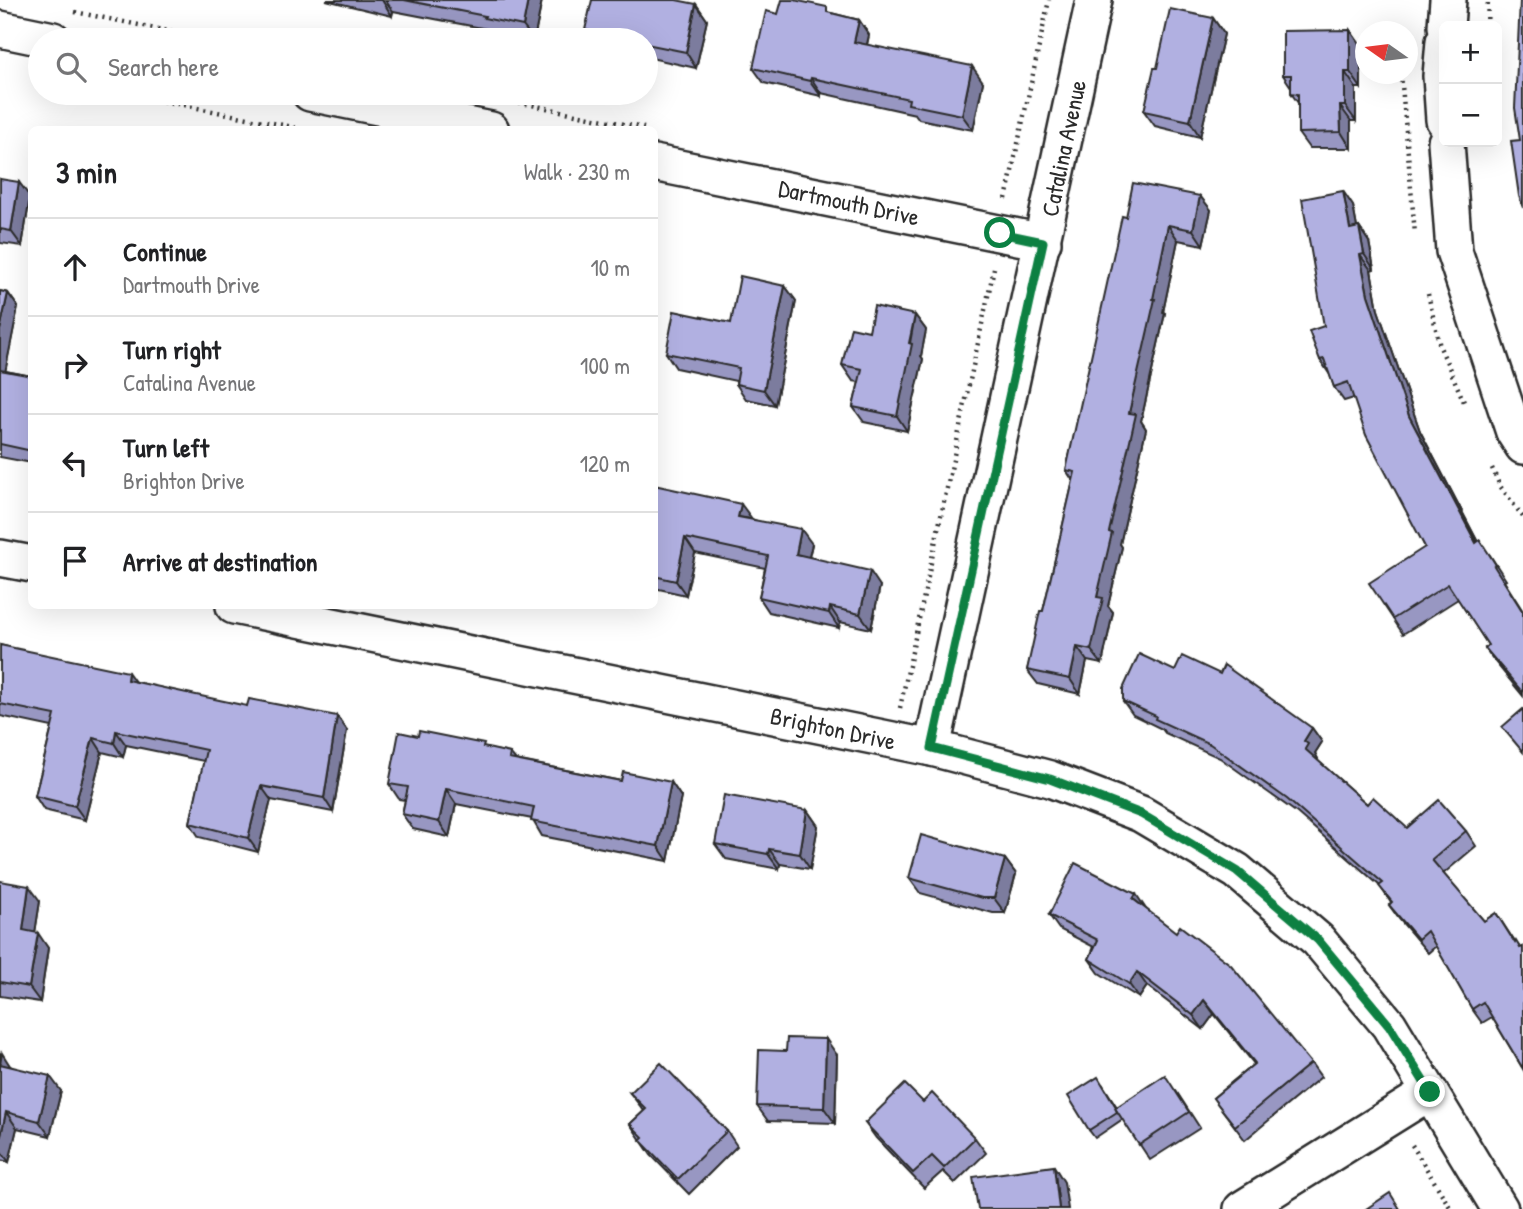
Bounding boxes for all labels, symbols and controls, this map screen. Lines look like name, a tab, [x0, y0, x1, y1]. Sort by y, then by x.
north arrow	[1355, 21, 1418, 84]
map controls	[1439, 21, 1502, 147]
button: +	[1439, 21, 1502, 84]
search box	[28, 28, 658, 105]
icon: search	[52, 48, 90, 86]
text: Search here	[108, 49, 219, 84]
street label: Catalina Avenue	[1033, 76, 1093, 219]
button: −	[1439, 84, 1502, 147]
text: 3 min	[56, 152, 117, 192]
text: Walk · 230 m	[524, 156, 630, 187]
street label: Dartmouth Drive	[776, 171, 923, 233]
route start	[984, 217, 1015, 248]
text: Continue	[123, 234, 207, 269]
icon: ahead	[56, 248, 94, 286]
text: 10 m	[590, 252, 630, 283]
text: Dartmouth Drive	[123, 269, 260, 300]
text: Turn right	[123, 332, 221, 367]
icon: right	[56, 346, 94, 384]
text: 100 m	[580, 350, 630, 381]
text: Catalina Avenue	[123, 367, 256, 398]
text: Turn left	[123, 430, 209, 465]
icon: left	[56, 444, 94, 482]
text: 120 m	[580, 448, 630, 479]
text: Brighton Drive	[123, 465, 245, 496]
icon: arrive	[56, 542, 94, 580]
text: Arrive at destination	[123, 544, 318, 579]
street label: Brighton Drive	[768, 699, 899, 757]
route end	[1414, 1076, 1445, 1107]

